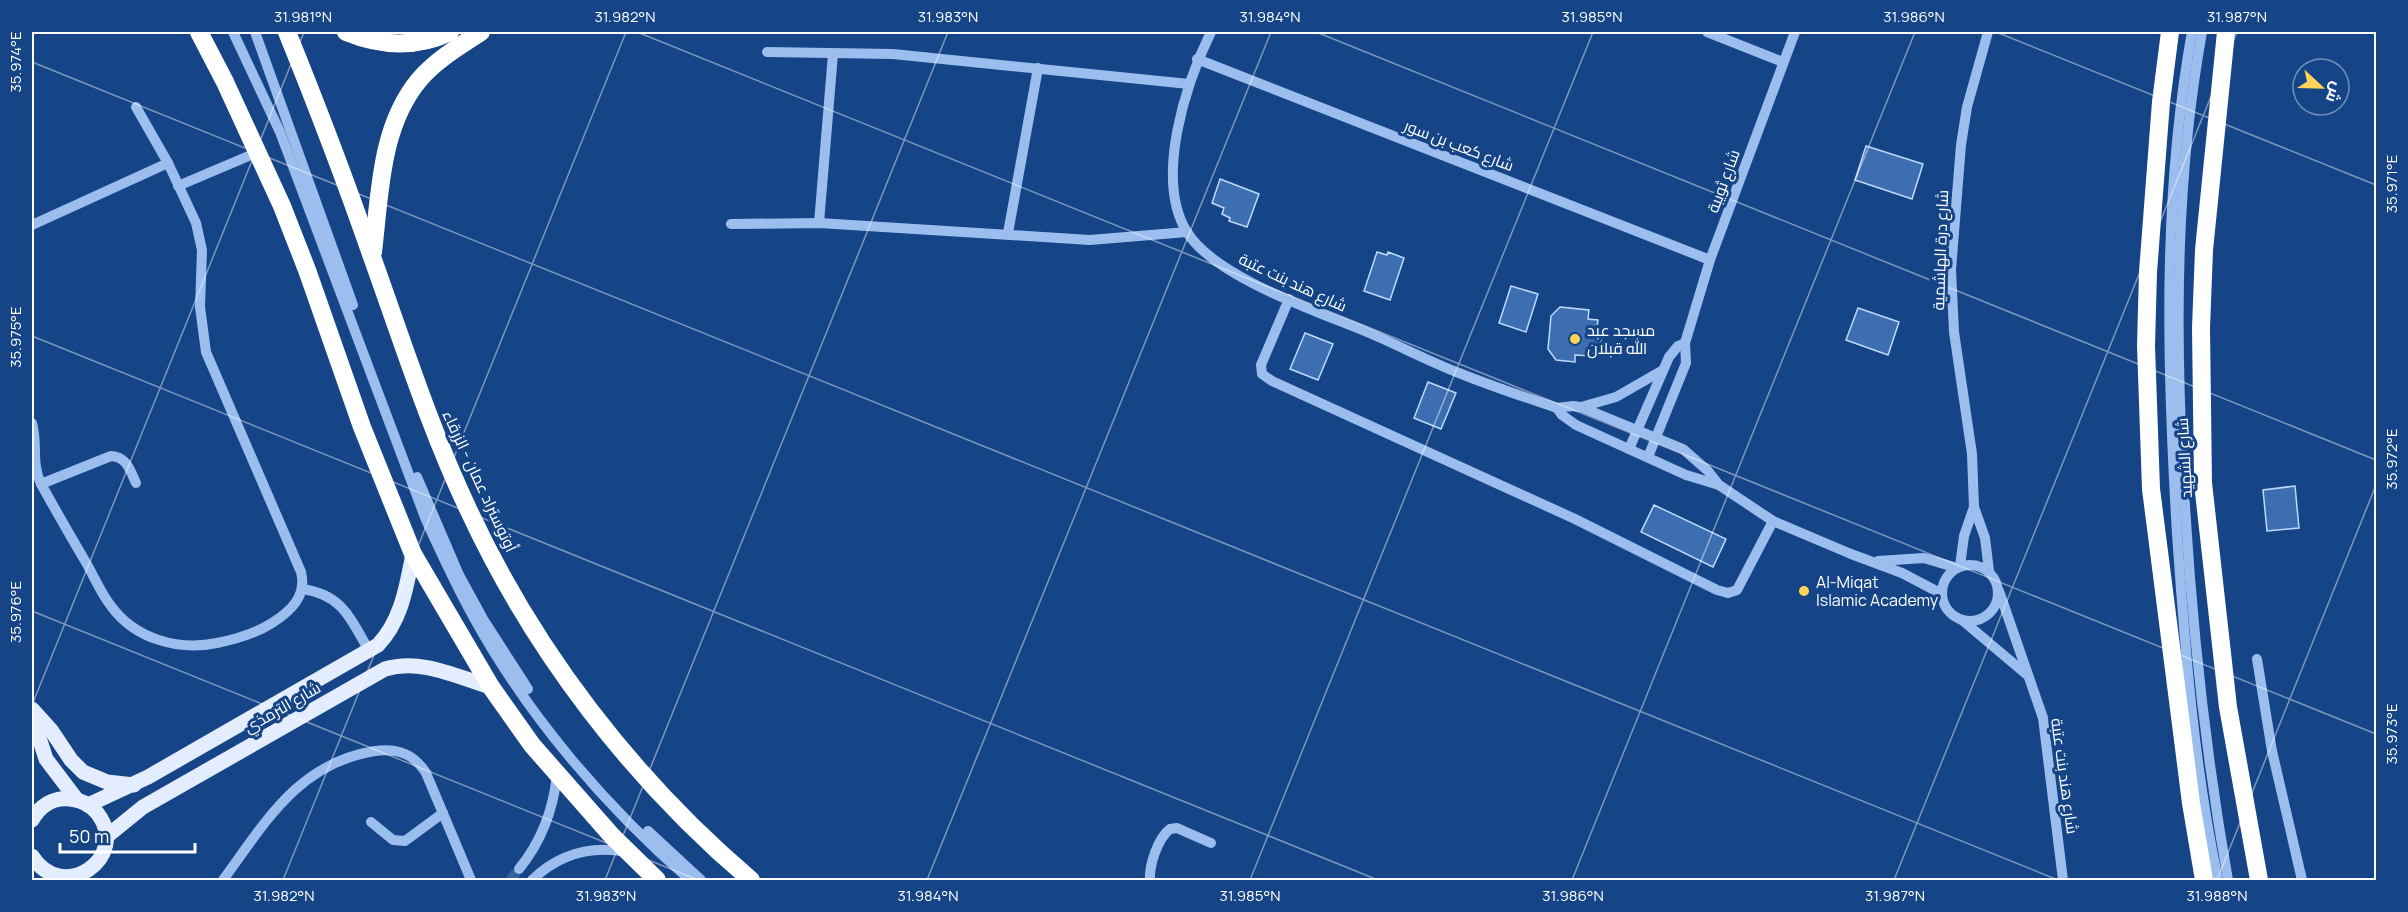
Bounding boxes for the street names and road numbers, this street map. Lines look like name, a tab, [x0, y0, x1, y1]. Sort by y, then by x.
street label: شارع كعب بن سور	[1400, 114, 1517, 177]
street label: شارع ثويبة	[1701, 146, 1746, 216]
street label: شارع درة الهاشمية	[1927, 189, 1954, 311]
street label: شارع هند بنت عتبة	[1235, 247, 1351, 318]
street label: أوتوستراد عمان - الزرقاء	[437, 407, 523, 555]
street label: شارع الشهيد	[2171, 417, 2198, 499]
street label: شارع الترمذي	[239, 676, 326, 741]
street label: شارع هند بنت عتبة	[2045, 717, 2084, 835]

